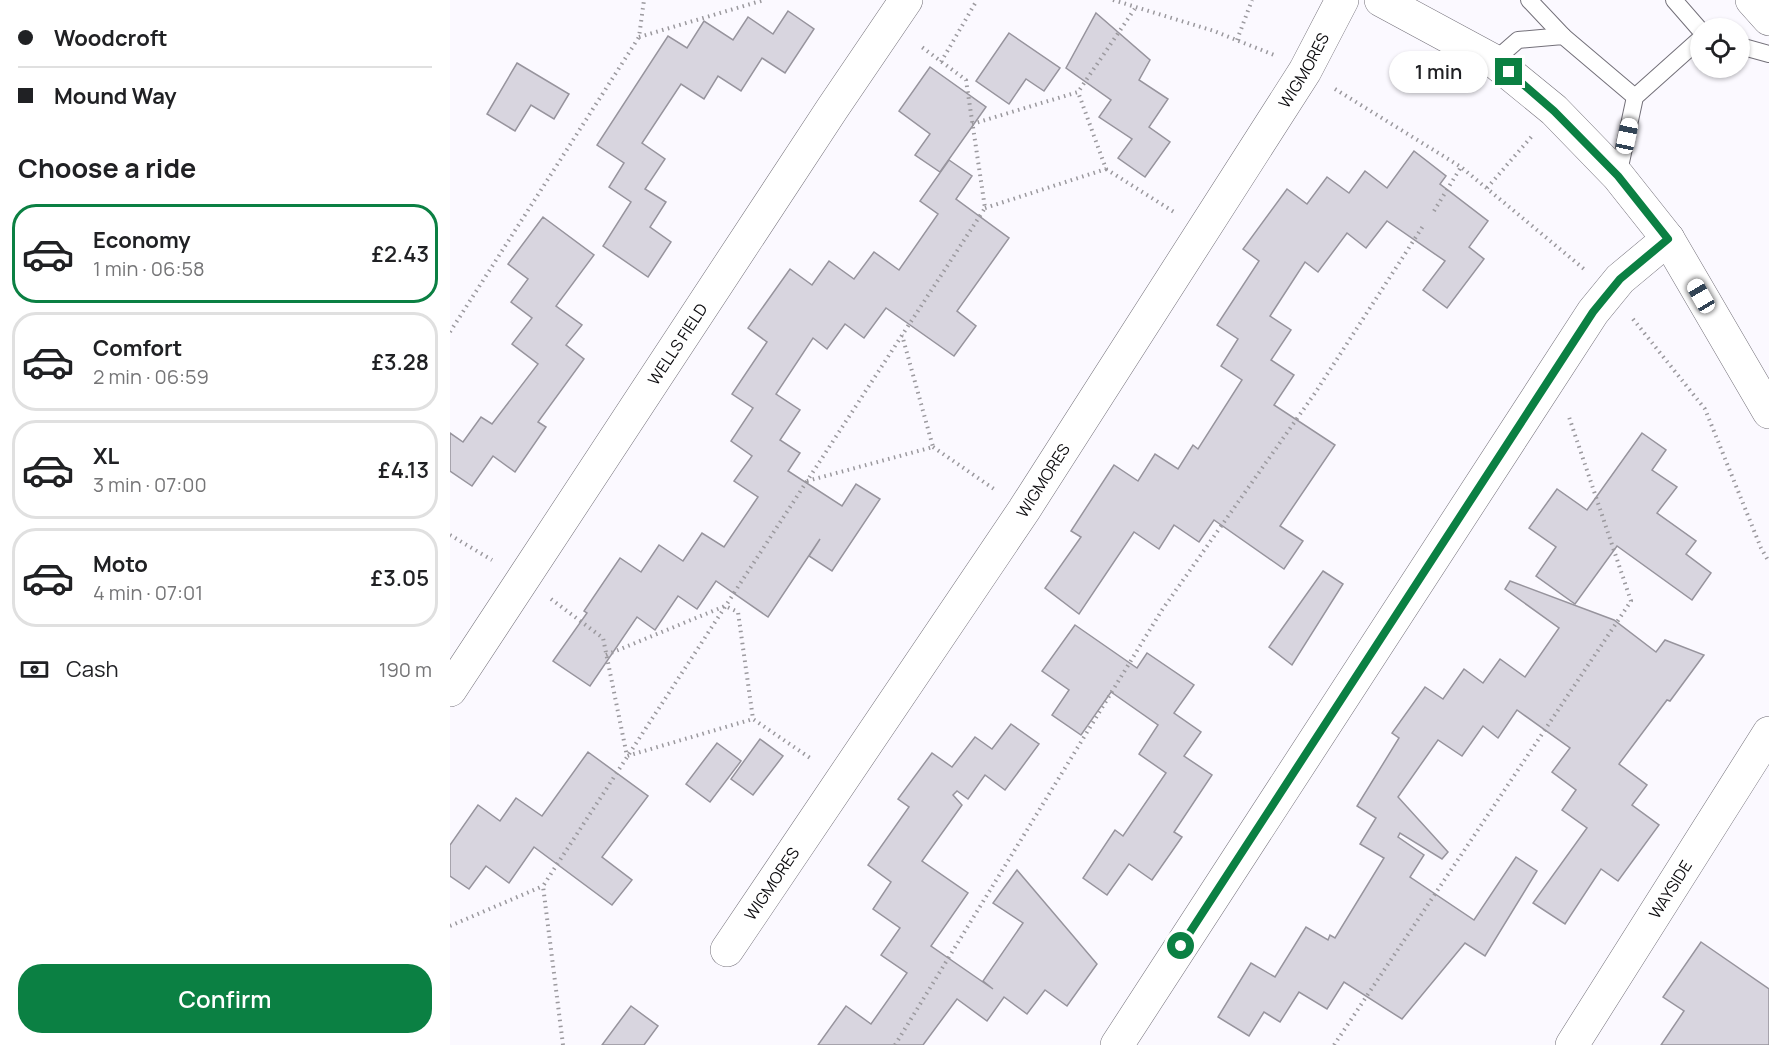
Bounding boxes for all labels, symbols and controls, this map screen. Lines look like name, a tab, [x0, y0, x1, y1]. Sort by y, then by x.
map controls	[1690, 18, 1750, 78]
button: locate	[1690, 18, 1750, 78]
text: Woodcroft	[54, 23, 168, 53]
street label: WIGMORES	[1273, 29, 1334, 112]
callout: 1 min	[1389, 51, 1488, 93]
text: 1 min	[1415, 58, 1462, 85]
route end	[1495, 58, 1522, 85]
text: Mound Way	[54, 81, 177, 111]
car	[1614, 117, 1640, 155]
text: Choose a ride	[18, 149, 196, 186]
text: Economy	[93, 225, 191, 255]
icon: car	[21, 227, 75, 281]
text: £2.43	[371, 239, 429, 269]
text: 1 min · 06:58	[93, 255, 205, 282]
car	[1684, 276, 1718, 316]
street label: WELLS FIELD	[643, 299, 712, 389]
text: Comfort	[93, 333, 182, 363]
icon: car	[21, 335, 75, 389]
text: £3.28	[371, 347, 429, 377]
text: 2 min · 06:59	[93, 363, 209, 390]
street label: WIGMORES	[1011, 439, 1075, 522]
text: XL	[93, 441, 119, 471]
icon: car	[21, 443, 75, 497]
text: £4.13	[378, 455, 429, 485]
text: 3 min · 07:00	[93, 471, 207, 498]
text: Moto	[93, 549, 148, 579]
icon: car	[21, 551, 75, 605]
text: £3.05	[371, 563, 429, 593]
text: 4 min · 07:01	[93, 579, 203, 606]
icon: cash	[18, 653, 51, 686]
text: Cash	[66, 654, 119, 684]
text: 190 m	[379, 656, 432, 683]
street label: WIGMORES	[739, 843, 804, 925]
street label: WAYSIDE	[1644, 856, 1697, 923]
route start	[1167, 932, 1194, 959]
button: Confirm	[18, 964, 432, 1033]

